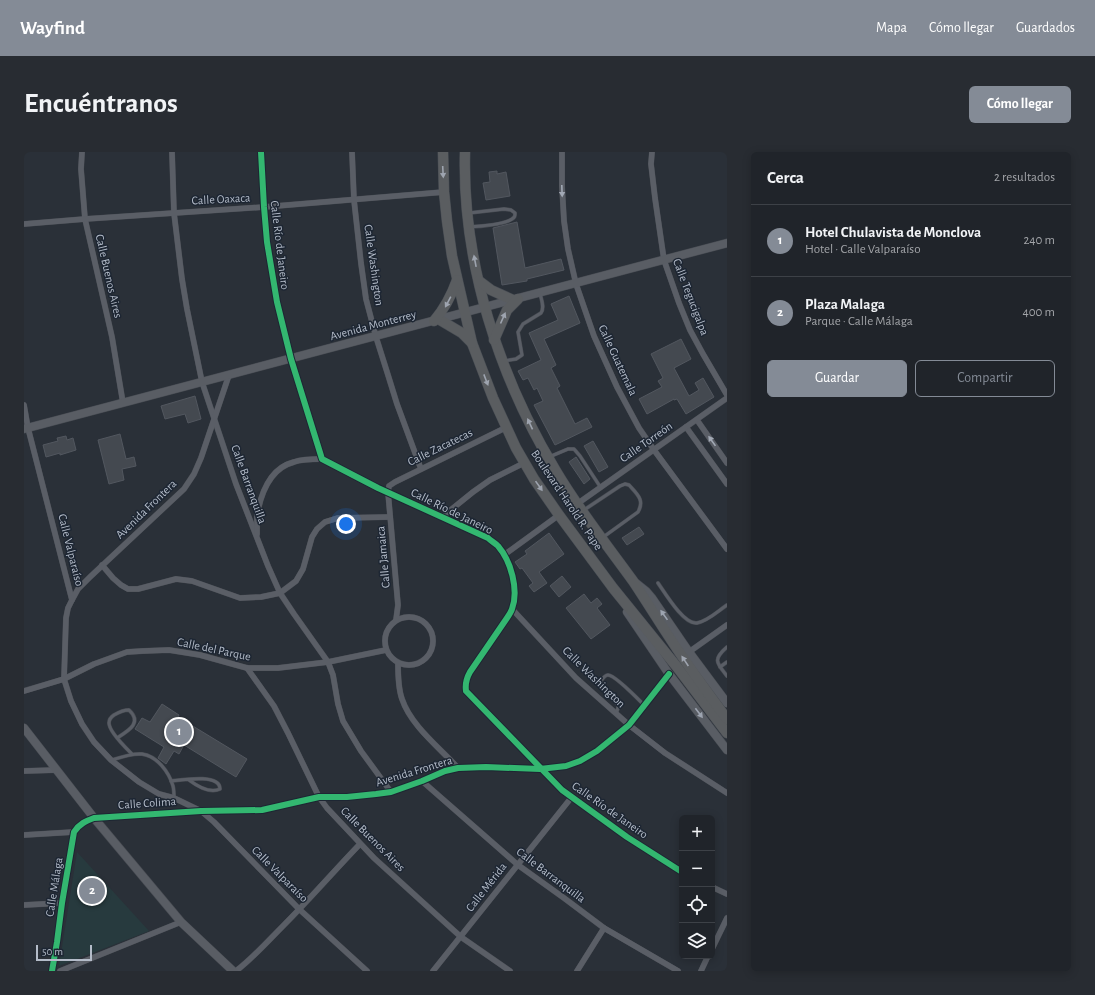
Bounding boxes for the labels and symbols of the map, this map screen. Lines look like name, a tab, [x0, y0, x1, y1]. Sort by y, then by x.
one-way arrow	[440, 166, 446, 179]
one-way arrow	[559, 185, 565, 198]
street label: Calle Oaxaca	[191, 191, 251, 207]
street label: Calle Río de Janeiro	[269, 200, 291, 290]
street label: Calle Washington	[362, 224, 386, 306]
street label: Calle Buenos Aires	[94, 233, 124, 319]
one-way arrow	[472, 255, 478, 267]
street label: Calle Tegucigalpa	[671, 257, 711, 337]
one-way arrow	[445, 296, 451, 308]
street label: Avenida Monterrey	[329, 308, 418, 343]
one-way arrow	[501, 311, 507, 323]
street label: Calle Guatemala	[596, 323, 640, 398]
one-way arrow	[483, 374, 489, 386]
one-way arrow	[527, 418, 533, 429]
street label: Calle Torreón	[617, 419, 675, 465]
street label: Calle Zacatecas	[406, 426, 474, 468]
one-way arrow	[708, 436, 716, 446]
street label: Calle Barranquilla	[229, 443, 269, 525]
street label: Boulevard Harold R. Pape	[529, 448, 605, 552]
street label: Avenida Frontera	[113, 477, 179, 541]
one-way arrow	[535, 481, 543, 491]
street label: Calle Río de Janeiro	[409, 486, 495, 536]
street label: Calle Valparaíso	[56, 513, 86, 587]
your location	[336, 514, 356, 534]
street label: Calle Jamaica	[374, 525, 392, 589]
one-way arrow	[660, 610, 668, 620]
street label: Calle del Parque	[176, 635, 252, 663]
street label: Calle Washington	[560, 644, 628, 710]
one-way arrow	[681, 656, 689, 666]
one-way arrow	[695, 707, 703, 718]
pin: 1	[166, 717, 192, 747]
street label: Avenida Frontera	[374, 754, 454, 788]
street label: Calle Río de Janeiro	[570, 779, 650, 841]
street label: Calle Colima	[118, 795, 177, 811]
street label: Calle Buenos Aires	[339, 805, 407, 873]
street label: Calle Valparaíso	[250, 844, 310, 904]
street label: Calle Barranquilla	[514, 845, 588, 905]
street label: Calle Málaga	[43, 856, 65, 917]
street label: Calle Mérida	[463, 860, 509, 914]
pin: 2	[79, 876, 105, 906]
scale bar	[36, 943, 92, 962]

